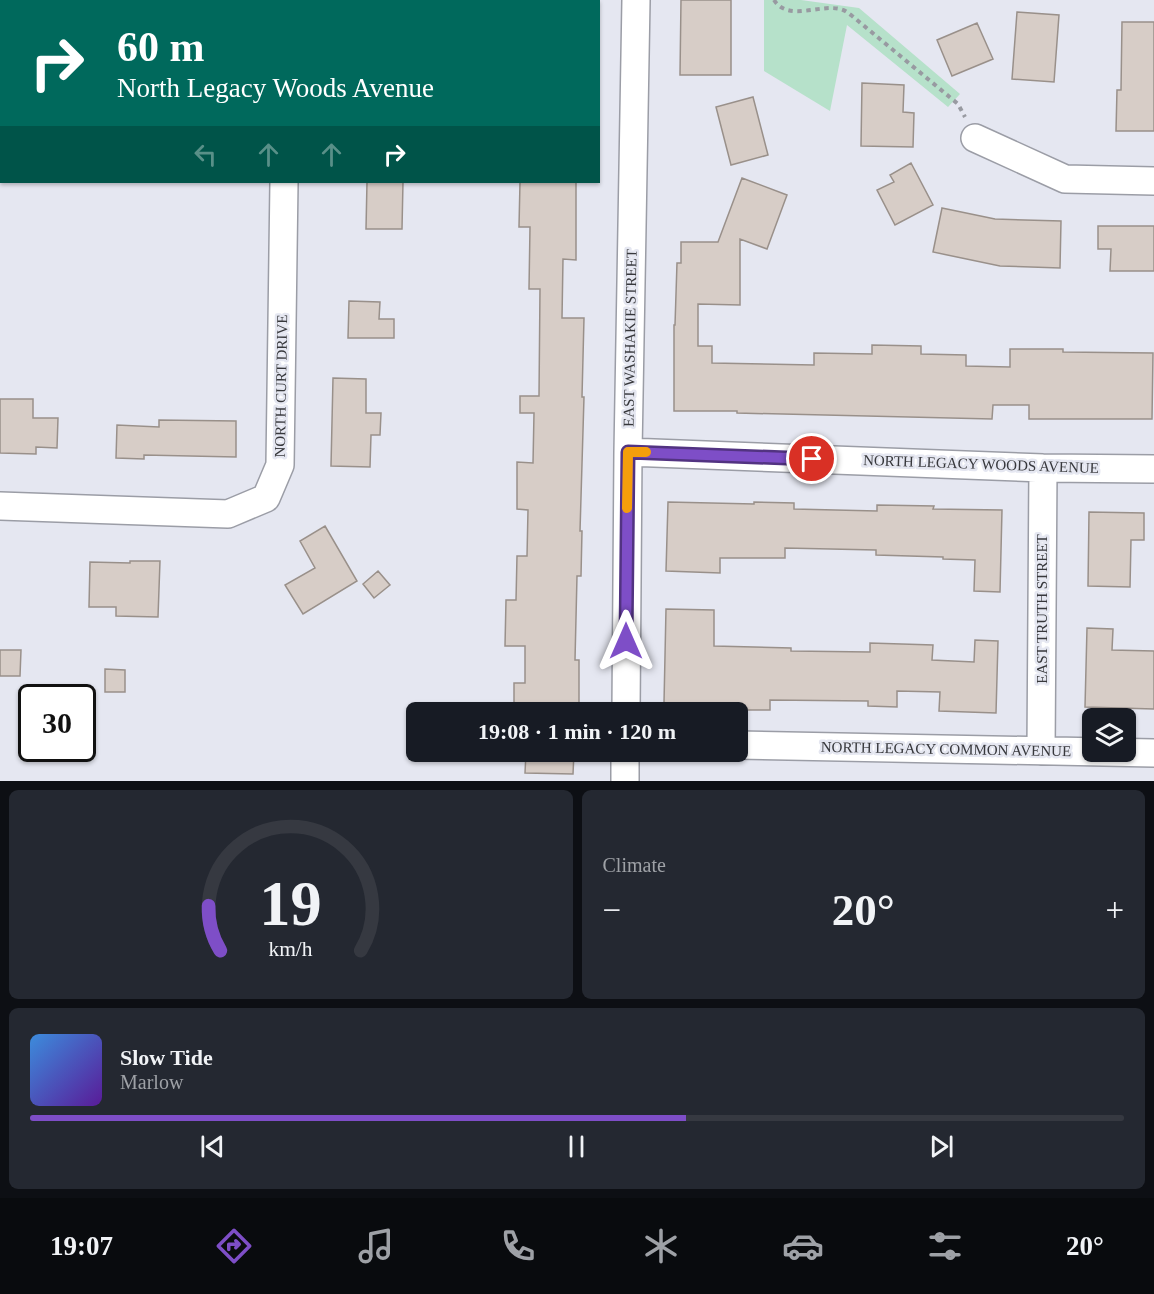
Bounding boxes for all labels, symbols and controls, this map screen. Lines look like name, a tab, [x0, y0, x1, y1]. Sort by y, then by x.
icon: right	[18, 24, 96, 102]
text: 60 m	[117, 24, 205, 70]
text: North Legacy Woods Avenue	[117, 73, 434, 103]
icon: left	[189, 138, 222, 171]
icon: ahead	[252, 138, 285, 171]
icon: ahead	[315, 138, 348, 171]
icon: right	[378, 138, 411, 171]
street label: EAST WASHAKIE STREET	[620, 249, 640, 427]
street label: NORTH CURT DRIVE	[272, 314, 290, 458]
pin	[786, 433, 837, 484]
icon: arrive	[795, 442, 828, 475]
street label: NORTH LEGACY WOODS AVENUE	[863, 452, 1099, 476]
street label: EAST TRUTH STREET	[1034, 534, 1050, 684]
position arrow	[594, 609, 658, 673]
speed limit sign: 30	[18, 684, 96, 762]
map controls	[1082, 708, 1136, 762]
button: layers	[1082, 708, 1136, 762]
text: 19:08 · 1 min · 120 m	[478, 719, 676, 744]
street label: NORTH LEGACY COMMON AVENUE	[821, 739, 1071, 759]
text: Climate	[603, 854, 666, 876]
text: 19	[260, 869, 322, 938]
text: 20°	[832, 885, 895, 935]
text: −	[603, 892, 621, 928]
text: +	[1105, 892, 1124, 928]
text: km/h	[269, 938, 313, 962]
text: Slow Tide	[120, 1045, 213, 1070]
text: Marlow	[120, 1071, 183, 1093]
icon: previous	[196, 1130, 229, 1163]
icon: pause	[560, 1130, 593, 1163]
icon: next	[925, 1130, 958, 1163]
icon: directions	[213, 1225, 255, 1267]
icon: music	[355, 1225, 397, 1267]
icon: phone	[497, 1225, 539, 1267]
icon: climate	[640, 1225, 682, 1267]
icon: car	[782, 1225, 824, 1267]
icon: filters	[924, 1225, 966, 1267]
text: 19:07	[50, 1231, 113, 1261]
text: 20°	[1066, 1231, 1104, 1261]

